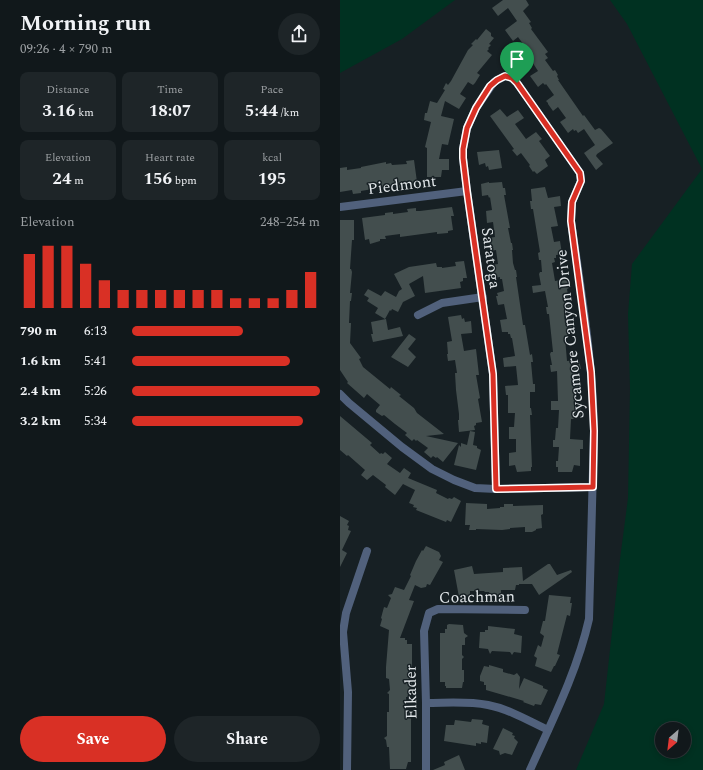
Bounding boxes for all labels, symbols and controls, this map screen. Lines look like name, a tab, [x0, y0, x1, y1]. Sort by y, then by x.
text: Morning run	[20, 7, 151, 40]
button: share	[278, 13, 320, 55]
text: 09:26 · 4 × 790 m	[20, 39, 112, 59]
pin	[500, 42, 534, 83]
icon: arrive	[506, 48, 528, 70]
text: Distance	[47, 81, 89, 98]
text: Time	[157, 81, 183, 98]
text: Pace	[261, 81, 283, 98]
text: 3.16	[42, 98, 75, 124]
text: 18:07	[149, 98, 191, 124]
text: 5:44	[245, 98, 278, 124]
text: km	[75, 104, 94, 121]
text: /km	[278, 104, 299, 121]
text: Elevation	[45, 149, 91, 166]
text: Heart rate	[145, 149, 195, 166]
text: kcal	[262, 149, 282, 166]
text: 24	[52, 166, 71, 192]
text: 156	[143, 166, 172, 192]
text: 195	[258, 166, 286, 192]
street label: Piedmont	[366, 169, 438, 201]
text: m	[71, 172, 84, 189]
text: bpm	[172, 172, 197, 189]
text: Elevation	[20, 212, 74, 232]
text: 248–254 m	[260, 212, 320, 232]
street label: Saratoga	[475, 226, 507, 290]
street label: Sycamore Canyon Drive	[549, 248, 591, 420]
text: 790 m	[20, 321, 57, 341]
text: 6:13	[84, 321, 107, 341]
text: 1.6 km	[20, 351, 61, 371]
text: 5:41	[84, 351, 107, 371]
text: 2.4 km	[20, 381, 61, 401]
text: 5:26	[84, 381, 107, 401]
text: 3.2 km	[20, 411, 61, 431]
text: 5:34	[84, 411, 107, 431]
street label: Coachman	[439, 584, 515, 610]
street label: Elkader	[399, 664, 423, 720]
button: Save	[20, 716, 166, 762]
button: Share	[174, 716, 320, 762]
north arrow	[655, 722, 691, 758]
map controls	[655, 722, 691, 758]

